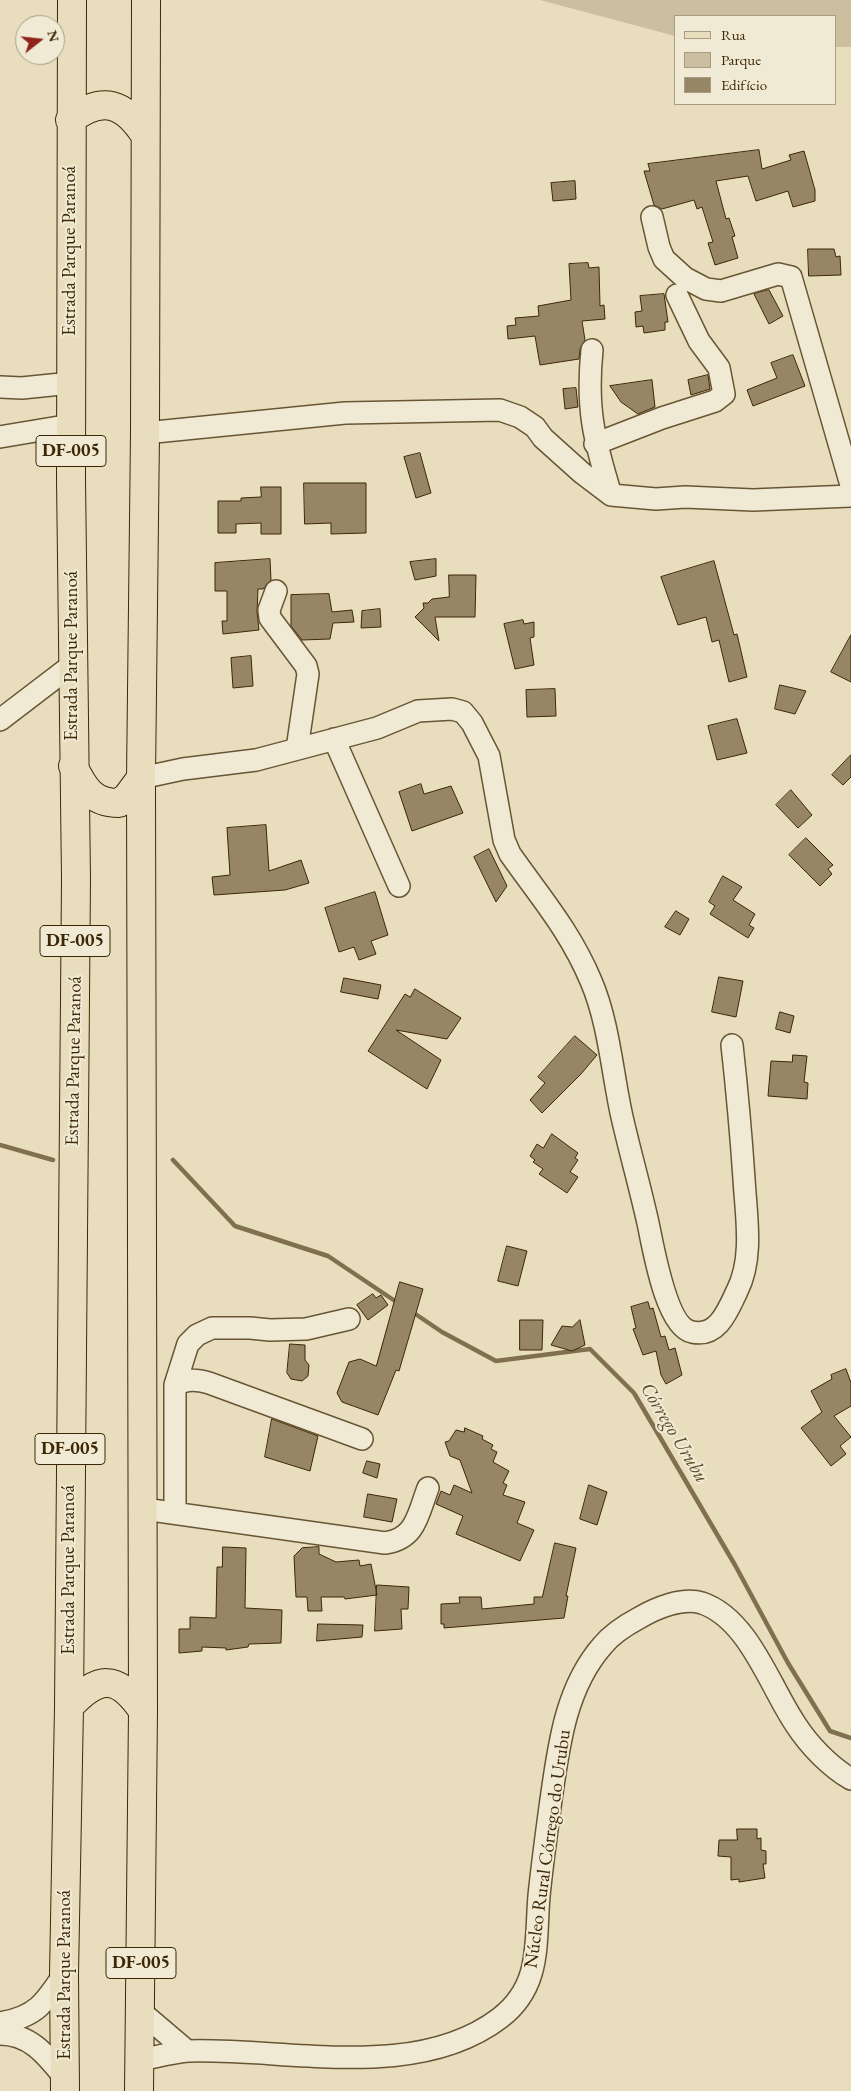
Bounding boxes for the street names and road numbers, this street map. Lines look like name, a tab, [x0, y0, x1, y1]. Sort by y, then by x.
street label: Estrada Parque Paranoá	[59, 166, 81, 336]
road number: DF-005	[36, 436, 106, 466]
street label: Estrada Parque Paranoá	[61, 571, 83, 741]
road number: DF-005	[40, 926, 110, 956]
street label: Estrada Parque Paranoá	[61, 976, 87, 1146]
road number: DF-005	[35, 1434, 105, 1465]
street label: Estrada Parque Paranoá	[58, 1485, 80, 1655]
street label: Núcleo Rural Córrego do Urubu	[520, 1728, 576, 1970]
street label: Estrada Parque Paranoá	[54, 1890, 76, 2060]
road number: DF-005	[106, 1948, 176, 1979]

